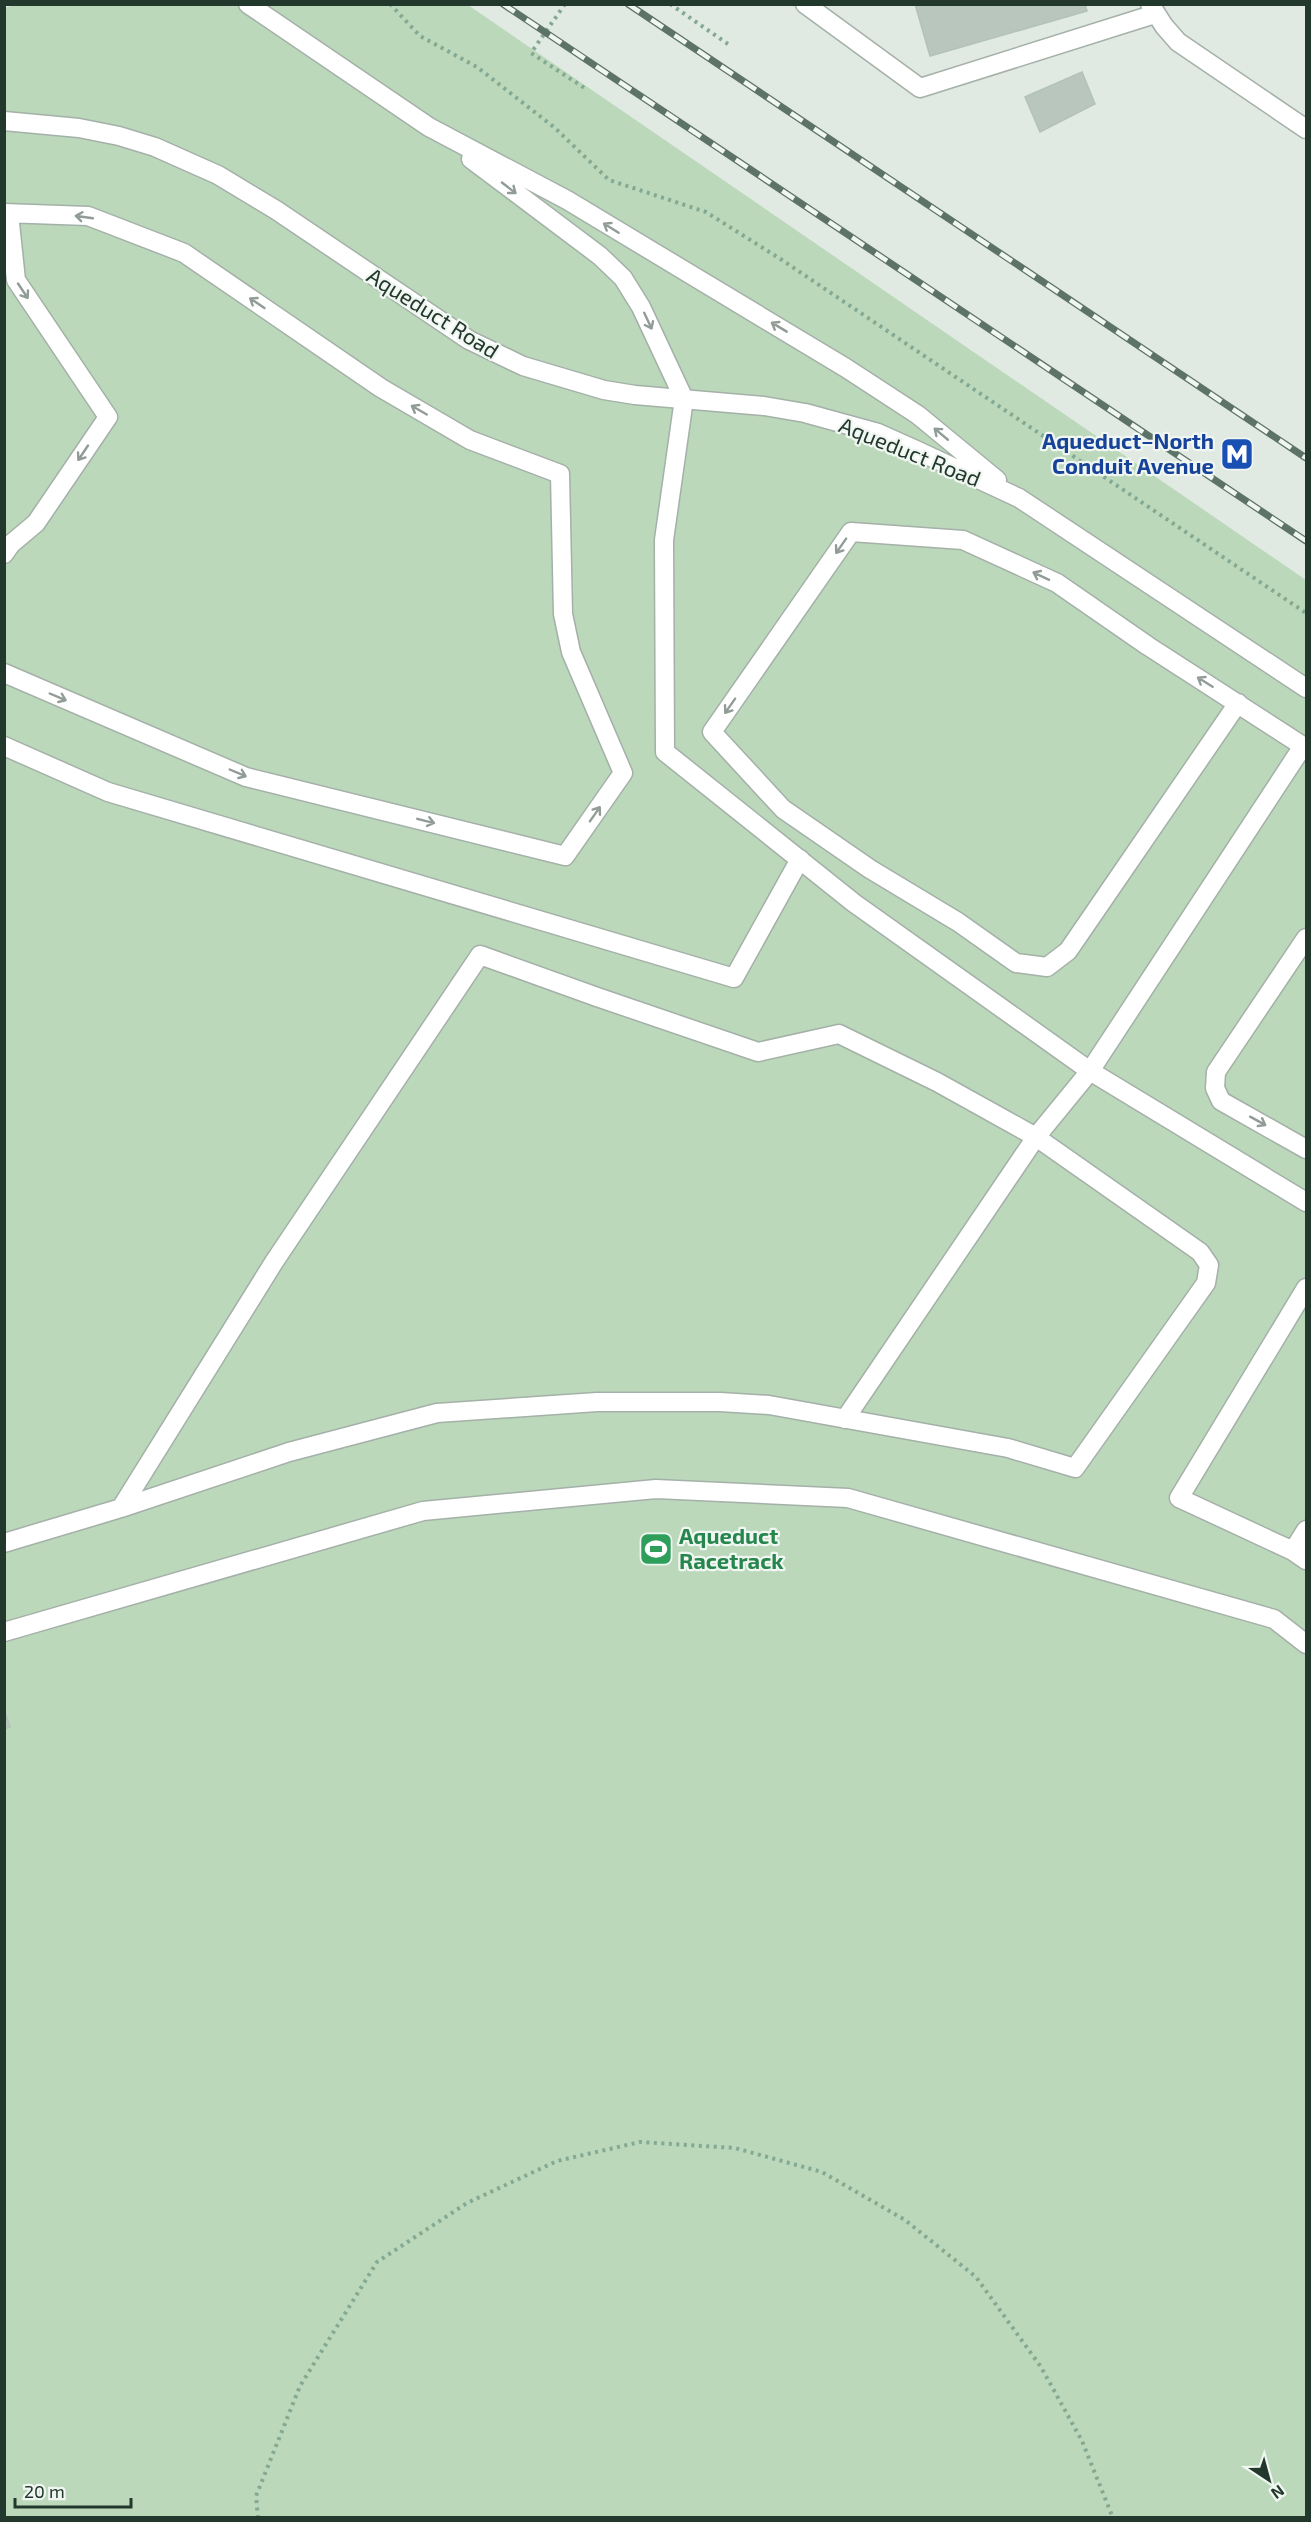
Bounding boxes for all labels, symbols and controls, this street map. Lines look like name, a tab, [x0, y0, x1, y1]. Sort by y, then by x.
one-way arrow	[501, 182, 517, 195]
one-way arrow	[75, 211, 94, 222]
one-way arrow	[603, 221, 620, 233]
street label: Aqueduct Road	[363, 261, 504, 363]
one-way arrow	[17, 282, 29, 298]
one-way arrow	[249, 297, 265, 309]
one-way arrow	[642, 312, 654, 330]
one-way arrow	[771, 320, 788, 332]
one-way arrow	[411, 404, 428, 416]
street label: Aqueduct Road	[836, 411, 985, 491]
one-way arrow	[934, 427, 949, 441]
place label: Aqueduct–North Conduit Avenue	[1042, 427, 1214, 478]
metro station icon: Aqueduct–North Conduit Avenue	[1219, 436, 1255, 472]
one-way arrow	[77, 444, 90, 461]
one-way arrow	[835, 537, 847, 553]
one-way arrow	[1033, 569, 1051, 581]
one-way arrow	[1197, 675, 1214, 687]
one-way arrow	[49, 691, 67, 703]
one-way arrow	[724, 698, 736, 714]
one-way arrow	[228, 768, 246, 779]
one-way arrow	[589, 806, 601, 822]
one-way arrow	[417, 816, 436, 828]
one-way arrow	[1249, 1115, 1266, 1127]
place label: Aqueduct Racetrack	[679, 1522, 784, 1573]
sports icon: Aqueduct Racetrack	[638, 1531, 674, 1567]
north arrow	[1239, 2450, 1299, 2510]
scale bar	[15, 2471, 130, 2509]
text: 20 m	[24, 2480, 65, 2502]
text: N	[1268, 2481, 1288, 2504]

